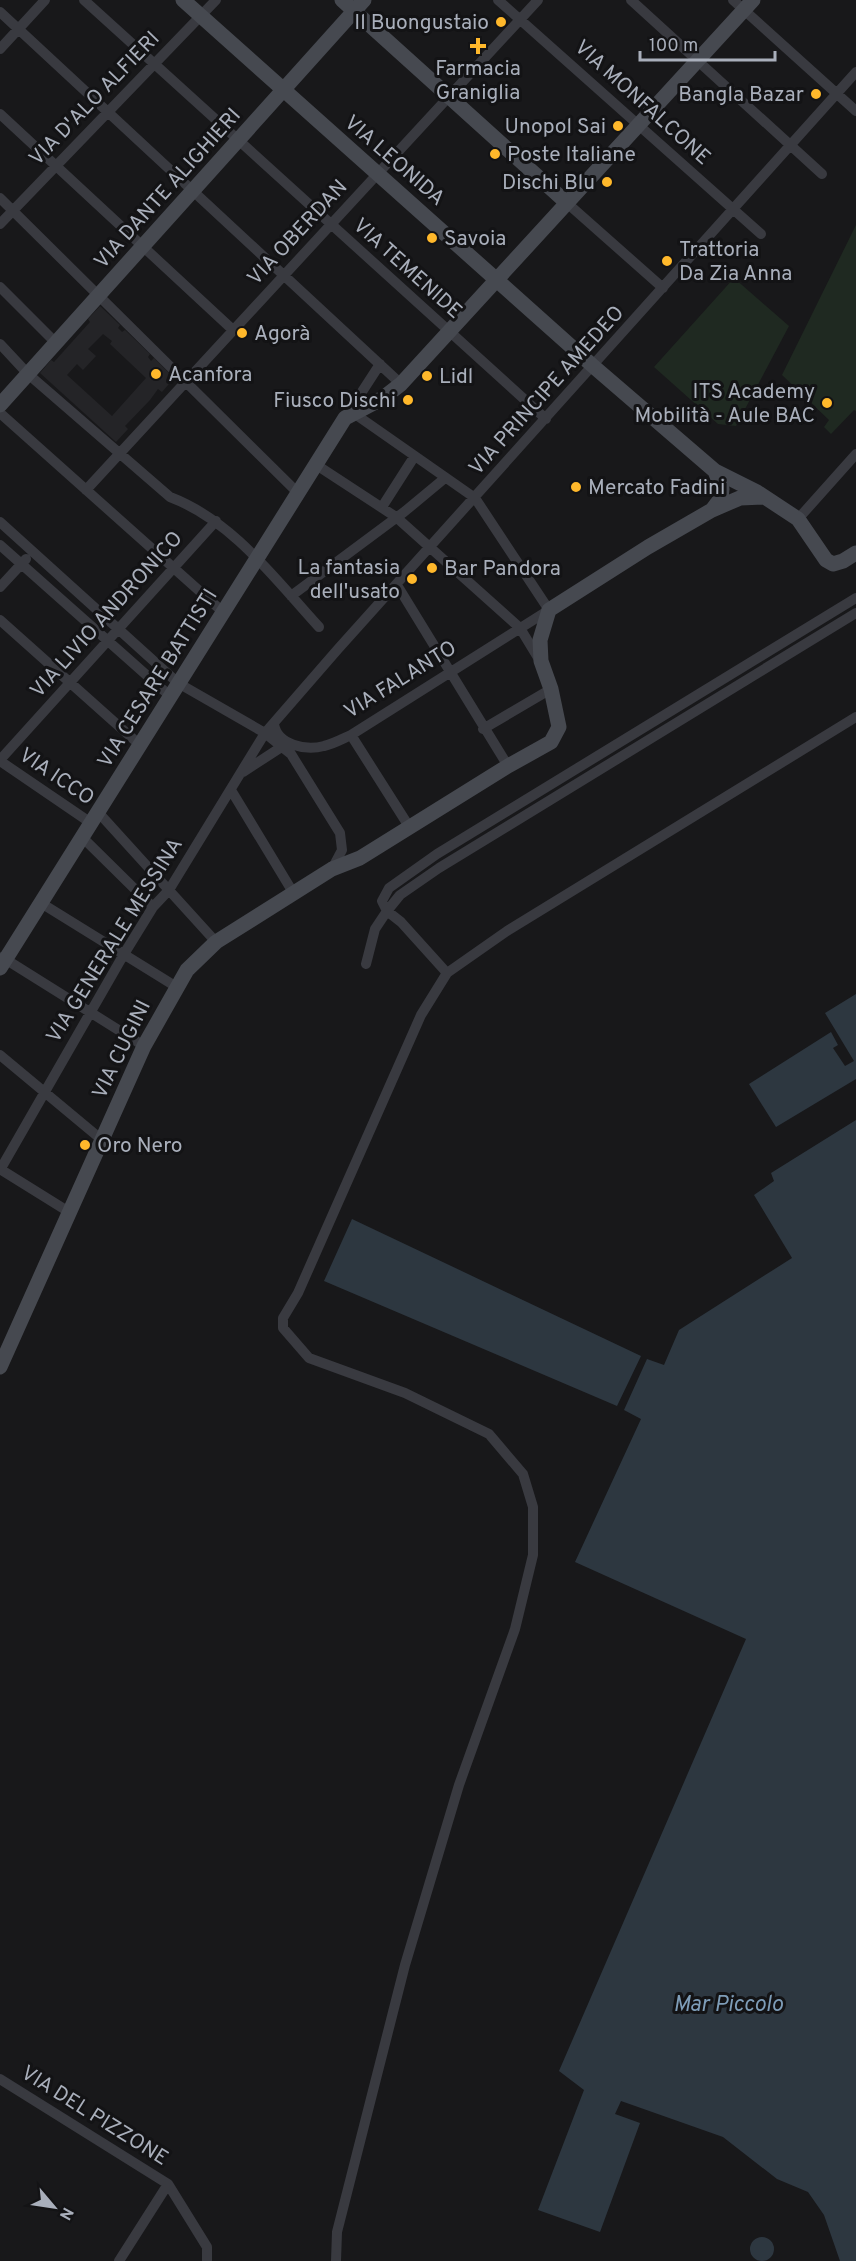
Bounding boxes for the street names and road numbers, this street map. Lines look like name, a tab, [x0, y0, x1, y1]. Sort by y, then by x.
street label: VIA D'ALO ALFIERI	[24, 26, 166, 172]
street label: VIA MONFALCONE	[568, 35, 716, 171]
street label: VIA DANTE ALIGHIERI	[89, 103, 247, 275]
street label: VIA LEONIDA	[338, 110, 450, 212]
street label: VIA OBERDAN	[242, 174, 354, 292]
street label: VIA TEMENIDE	[347, 213, 467, 325]
street label: VIA PRINCIPE AMEDEO	[464, 300, 631, 482]
street label: VIA LIVIO ANDRONICO	[25, 526, 189, 704]
street label: VIA CESARE BATTISTI	[92, 584, 224, 773]
street label: VIA FALANTO	[339, 635, 462, 726]
street label: VIA ICCO	[13, 742, 99, 812]
street label: VIA GENERALE MESSINA	[41, 833, 190, 1048]
street label: VIA CUGINI	[87, 996, 158, 1103]
street label: VIA DEL PIZZONE	[15, 2060, 173, 2172]

